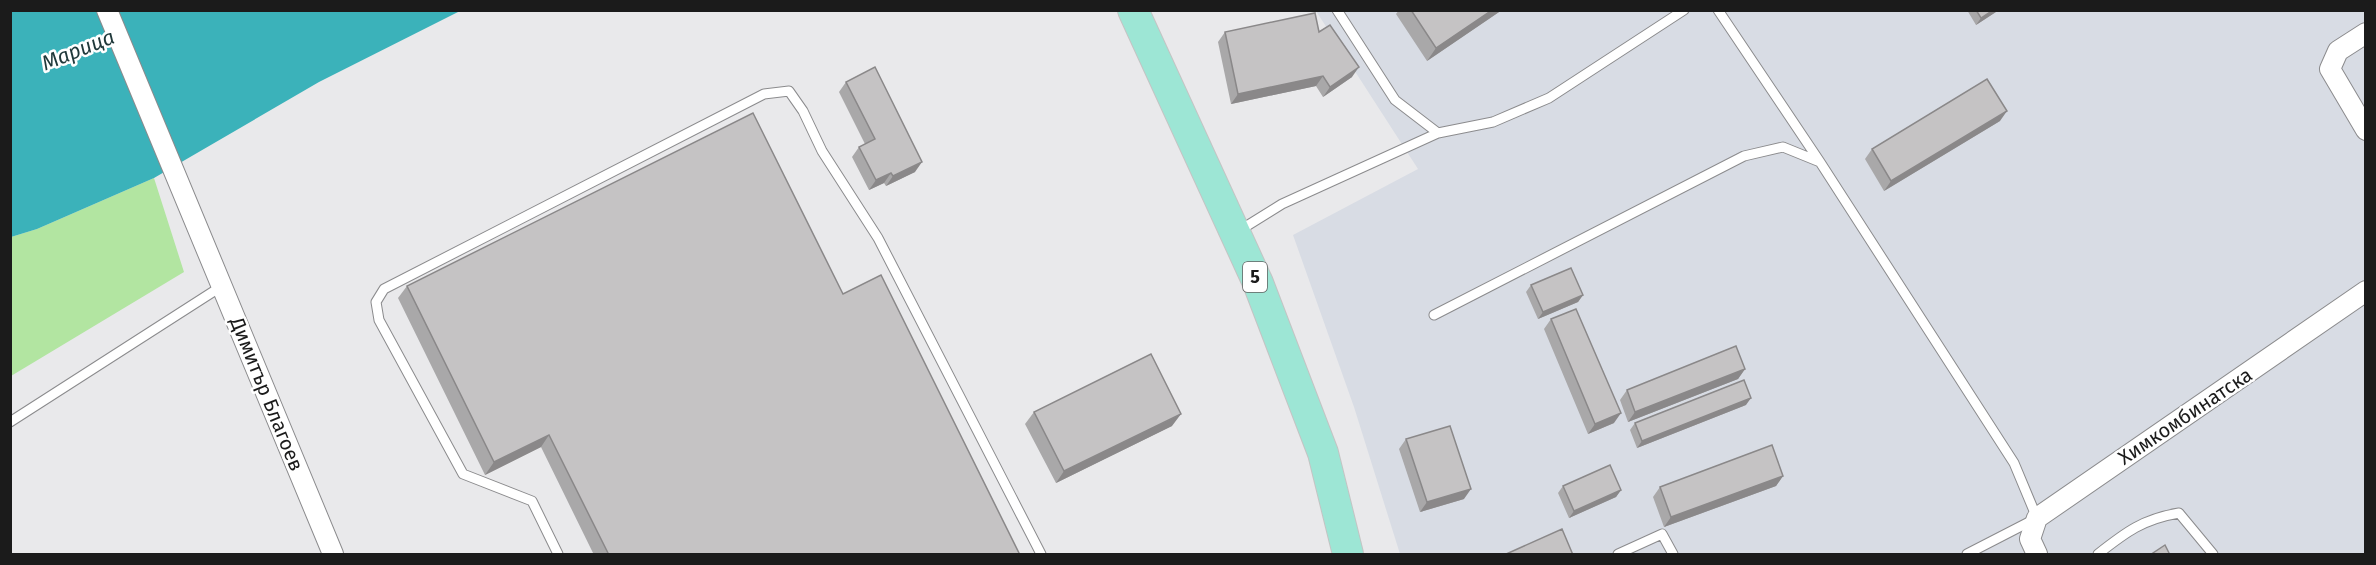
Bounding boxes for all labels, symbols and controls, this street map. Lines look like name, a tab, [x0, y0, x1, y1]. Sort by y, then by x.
water label: Марица	[38, 24, 118, 76]
road number: 5	[1243, 262, 1267, 292]
street label: Димитър Благоев	[225, 313, 309, 474]
street label: Химкомбинатска	[2113, 362, 2257, 470]

